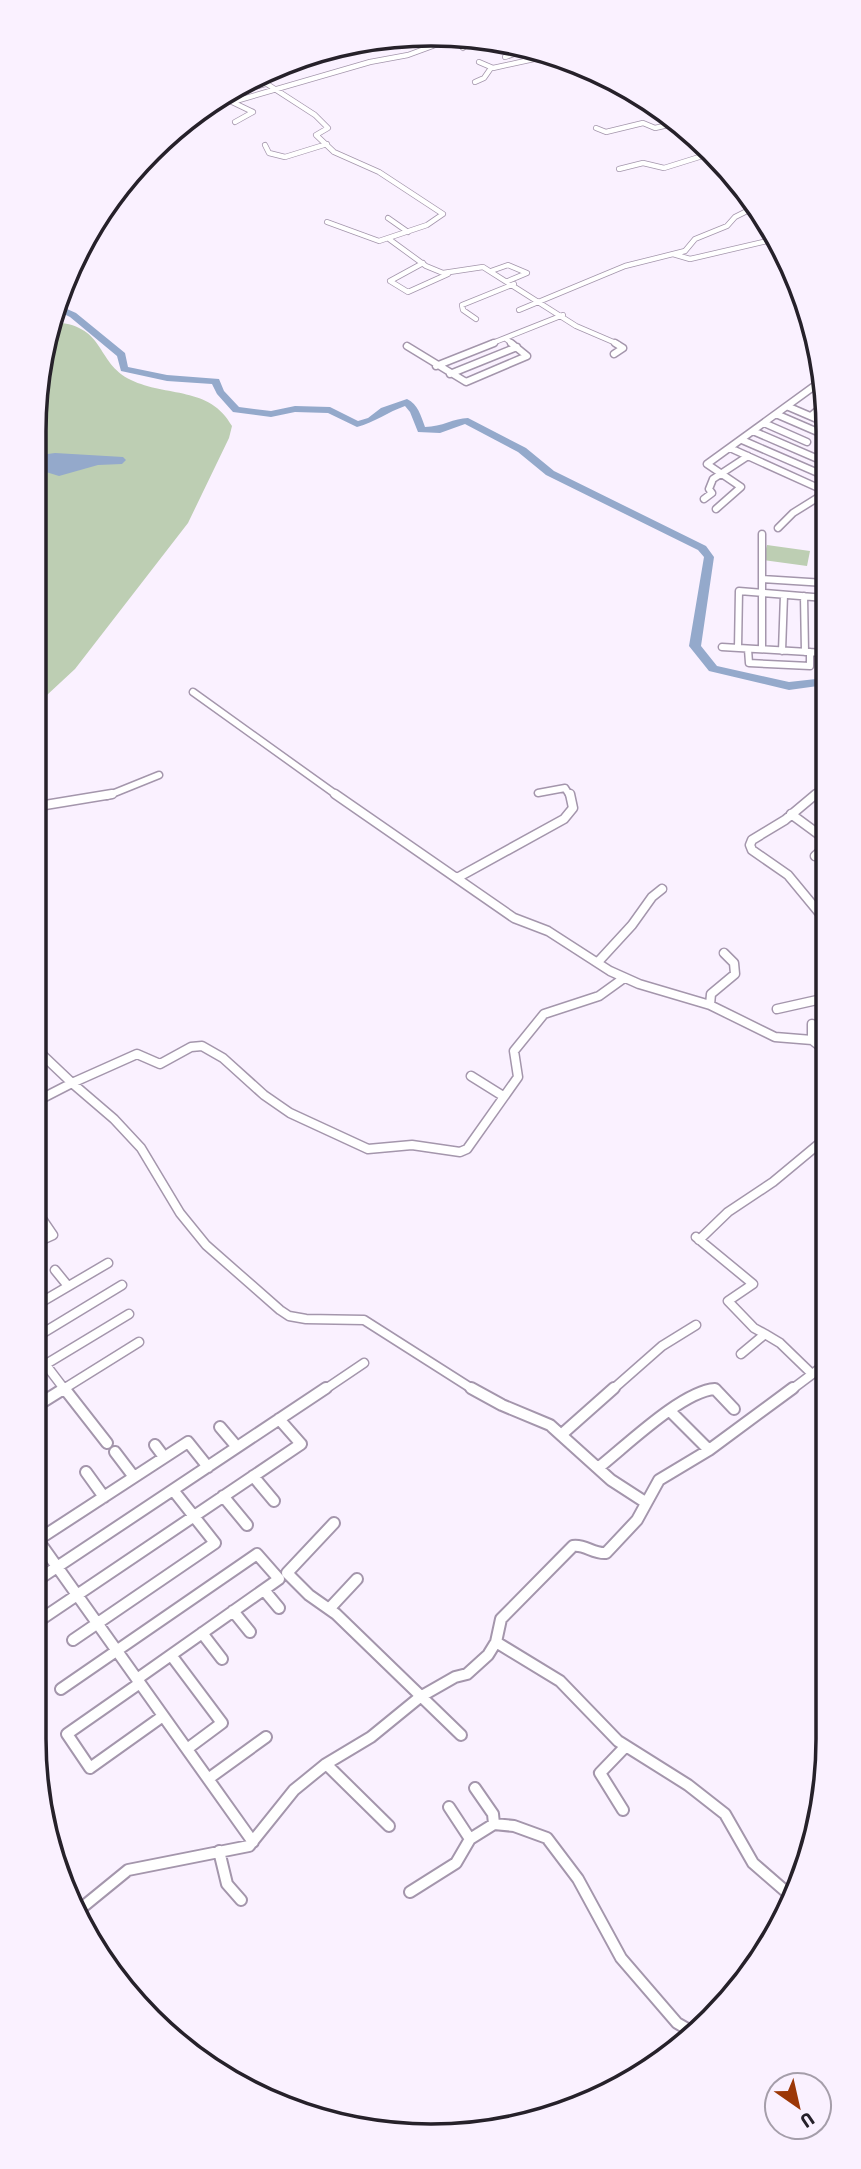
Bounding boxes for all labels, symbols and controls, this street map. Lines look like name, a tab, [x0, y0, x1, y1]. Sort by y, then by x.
north arrow	[763, 2071, 833, 2141]
text: U	[797, 2108, 818, 2132]

